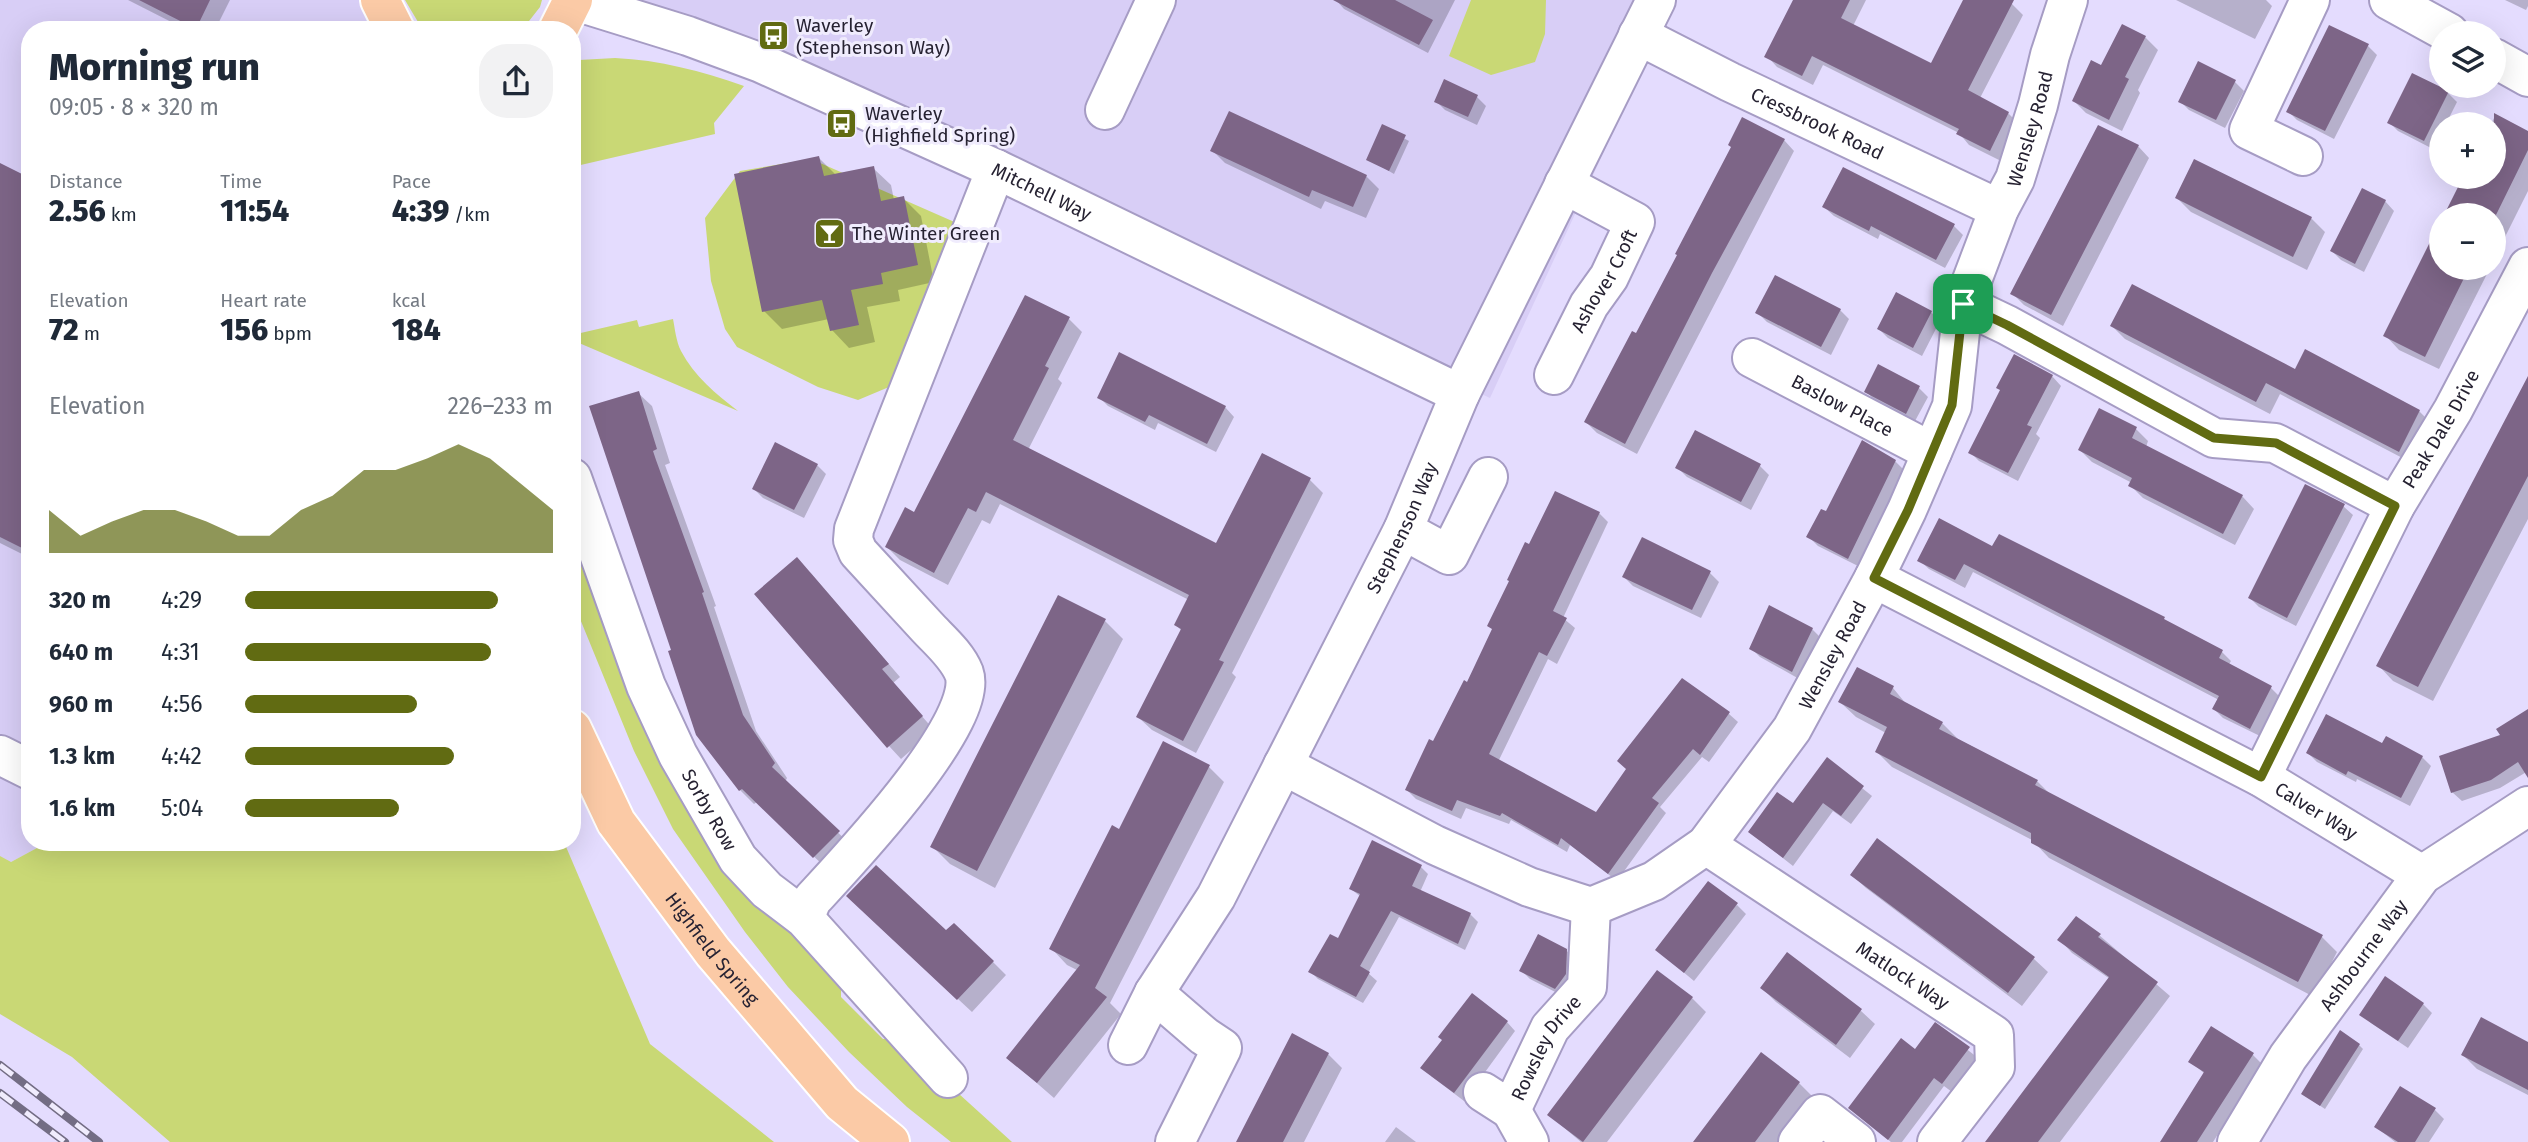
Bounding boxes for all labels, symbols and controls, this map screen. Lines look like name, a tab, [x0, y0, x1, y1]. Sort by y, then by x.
place label: Waverley (Stephenson Way)	[796, 14, 950, 59]
bus stop icon: Waverley (Stephenson Way)	[756, 19, 790, 53]
map controls	[2429, 21, 2506, 280]
button: layers	[2429, 21, 2506, 98]
text: Morning run	[49, 44, 260, 90]
button: share	[479, 44, 553, 118]
street label: Wensley Road	[2002, 68, 2057, 190]
street label: Cressbrook Road	[1747, 82, 1887, 164]
text: 09:05 · 8 × 320 m	[49, 93, 219, 121]
place label: Waverley (Highfield Spring)	[865, 102, 1015, 147]
bus stop icon: Waverley (Highfield Spring)	[825, 107, 859, 141]
button: +	[2429, 112, 2506, 189]
street label: Mitchell Way	[988, 157, 1096, 225]
text: Distance	[49, 170, 123, 193]
text: Time	[220, 170, 262, 193]
text: Pace	[392, 170, 431, 193]
text: 2.56	[49, 193, 106, 229]
text: 11:54	[220, 193, 289, 229]
text: 4:39	[392, 193, 449, 229]
text: km	[106, 203, 137, 226]
text: /km	[449, 203, 490, 226]
button: −	[2429, 203, 2506, 280]
bar icon: The Winter Green	[812, 216, 846, 250]
place label: The Winter Green	[852, 222, 1000, 245]
street label: Ashover Croft	[1566, 225, 1642, 336]
pin	[1933, 274, 1993, 334]
icon: arrive	[1944, 285, 1982, 323]
text: Elevation	[49, 289, 129, 312]
text: Heart rate	[220, 289, 307, 312]
text: kcal	[392, 289, 426, 312]
text: 72	[49, 312, 79, 348]
text: 156	[220, 312, 268, 348]
text: 184	[392, 312, 441, 348]
text: m	[79, 322, 100, 345]
text: bpm	[268, 322, 312, 345]
street label: Peak Dale Drive	[2397, 365, 2484, 492]
street label: Baslow Place	[1788, 369, 1897, 441]
text: Elevation	[49, 392, 145, 420]
text: 226–233 m	[447, 392, 553, 420]
street label: Stephenson Way	[1361, 458, 1442, 597]
text: 320 m	[49, 586, 111, 614]
text: 4:29	[161, 586, 202, 614]
street label: Wensley Road	[1794, 597, 1871, 713]
text: 640 m	[49, 638, 113, 666]
text: 4:31	[161, 638, 200, 666]
text: 960 m	[49, 690, 113, 718]
text: 4:56	[161, 690, 203, 718]
text: 1.3 km	[49, 742, 115, 770]
text: 4:42	[161, 742, 202, 770]
street label: Sorby Row	[677, 765, 742, 855]
street label: Calver Way	[2271, 777, 2362, 845]
text: 1.6 km	[49, 794, 116, 822]
text: 5:04	[161, 794, 203, 822]
street label: Highfield Spring	[661, 887, 765, 1010]
street label: Ashbourne Way	[2315, 894, 2412, 1015]
street label: Matlock Way	[1852, 936, 1954, 1014]
street label: Rowsley Drive	[1506, 990, 1586, 1104]

